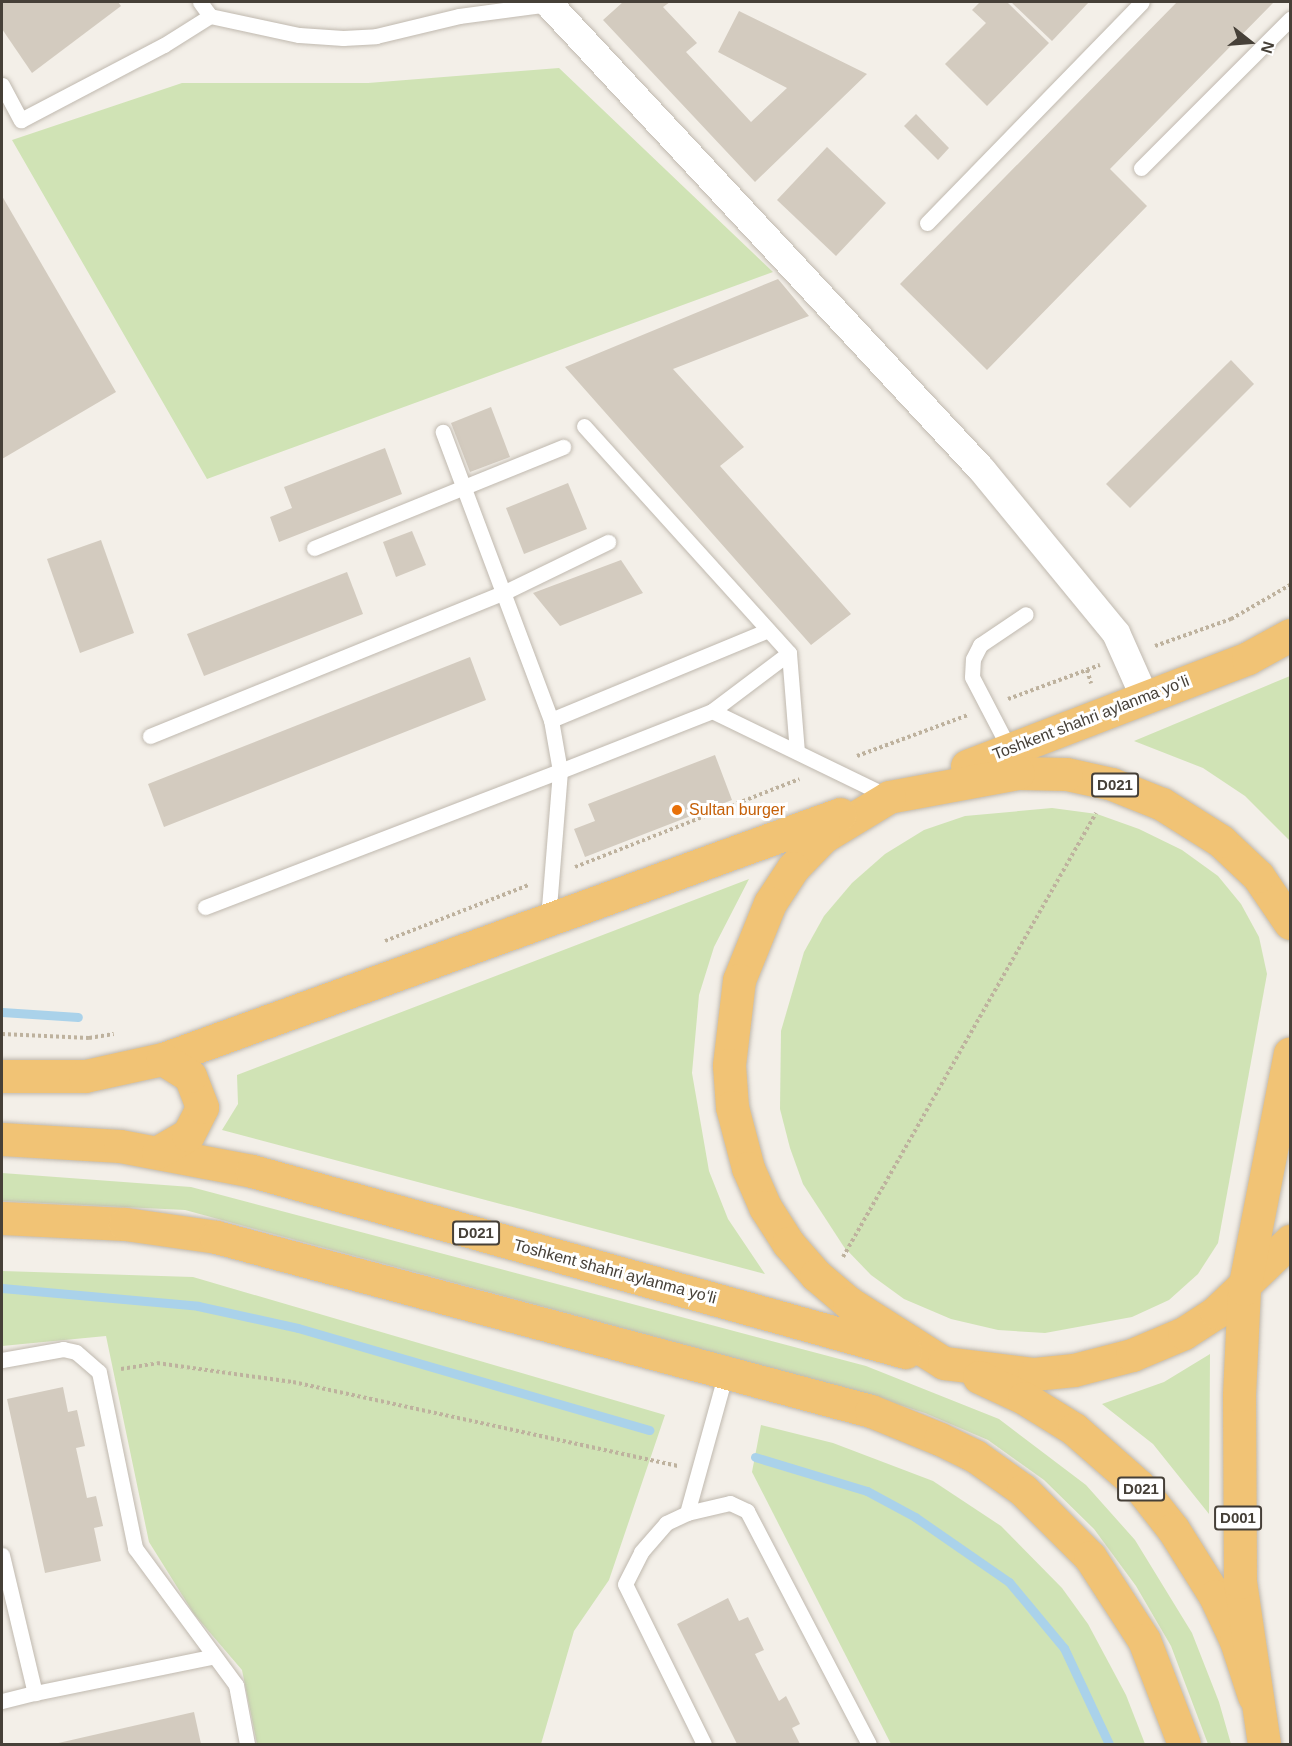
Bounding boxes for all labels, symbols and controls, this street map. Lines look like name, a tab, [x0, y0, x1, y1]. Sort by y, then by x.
north arrow	[1220, 12, 1280, 72]
text: N	[1258, 39, 1278, 55]
street label: Toshkent shahri aylanma yoʻli	[990, 672, 1192, 764]
road number: D021	[1091, 773, 1139, 797]
place label: Sultan burger	[689, 800, 785, 820]
marker: Sultan burger	[670, 803, 684, 817]
road number: D021	[452, 1221, 500, 1245]
street label: Toshkent shahri aylanma yoʻli	[512, 1236, 718, 1308]
road number: D021	[1117, 1477, 1165, 1501]
road number: D001	[1214, 1506, 1262, 1530]

